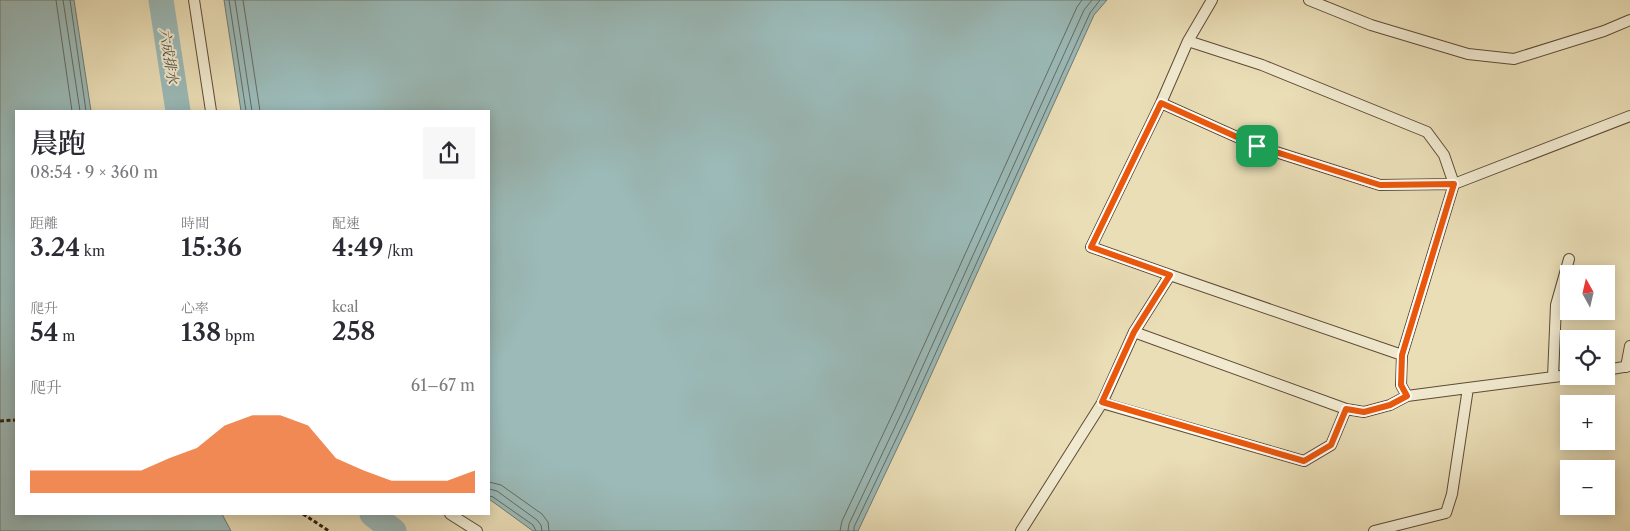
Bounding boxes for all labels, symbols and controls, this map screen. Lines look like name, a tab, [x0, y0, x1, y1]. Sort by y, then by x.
water label: 六成排水	[156, 27, 183, 87]
pin	[1236, 125, 1278, 167]
text: 晨跑	[30, 126, 86, 160]
button: share	[423, 127, 475, 179]
icon: arrive	[1243, 132, 1271, 160]
text: 08:54 · 9 × 360 m	[30, 162, 158, 182]
text: 距離	[30, 214, 58, 232]
text: 時間	[181, 214, 209, 232]
text: 配速	[332, 214, 360, 232]
text: 3.24	[30, 232, 80, 263]
text: 15:36	[181, 232, 242, 263]
text: 4:49	[332, 232, 384, 263]
text: km	[80, 242, 105, 260]
text: /km	[384, 242, 413, 260]
north arrow	[1560, 265, 1615, 320]
map controls	[1560, 265, 1615, 515]
text: kcal	[332, 298, 358, 316]
text: 爬升	[30, 299, 58, 317]
text: 心率	[181, 299, 209, 317]
text: 258	[332, 316, 376, 347]
text: 54	[30, 317, 58, 348]
text: 138	[181, 317, 221, 348]
text: m	[58, 327, 75, 345]
text: bpm	[221, 327, 255, 345]
button: locate	[1560, 330, 1615, 385]
text: 61–67 m	[411, 375, 475, 395]
text: 爬升	[30, 377, 62, 397]
button: +	[1560, 395, 1615, 450]
button: −	[1560, 460, 1615, 515]

